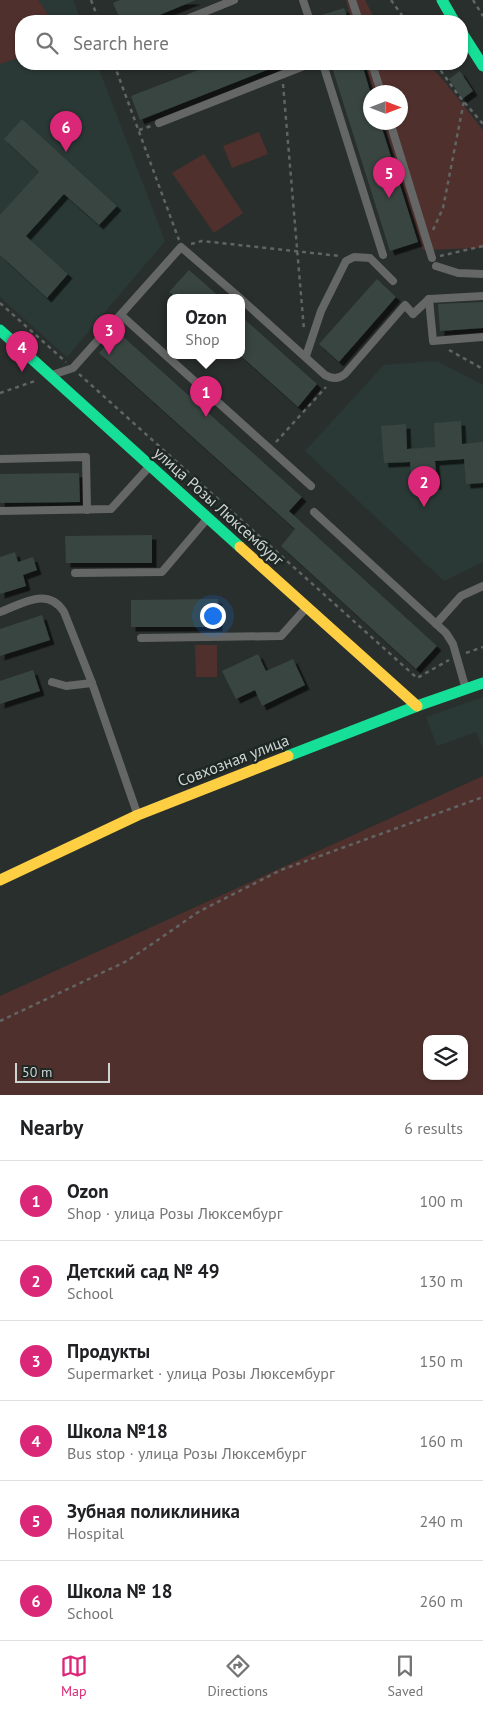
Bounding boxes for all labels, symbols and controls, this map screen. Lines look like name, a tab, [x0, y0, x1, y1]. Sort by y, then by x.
search box	[15, 15, 468, 70]
icon: search	[33, 29, 61, 57]
text: Search here	[73, 31, 169, 55]
north arrow	[363, 85, 408, 130]
pin: 6	[50, 111, 82, 152]
pin: 5	[373, 157, 405, 198]
popup	[167, 294, 245, 359]
text: Ozon	[185, 305, 227, 329]
pin: 3	[93, 314, 125, 355]
text: Shop	[185, 329, 220, 349]
pin: 4	[6, 331, 38, 372]
pin: 1	[190, 376, 222, 417]
street label: улица Розы Люксембург	[150, 442, 288, 570]
pin: 2	[408, 466, 440, 507]
your location	[200, 603, 226, 629]
street label: Совхозная улица	[174, 730, 292, 790]
map controls	[423, 1035, 468, 1080]
button: layers	[423, 1035, 468, 1080]
scale bar	[15, 1060, 110, 1083]
text: 50 m	[22, 1063, 52, 1081]
text: Nearby	[20, 1114, 83, 1141]
text: 6 results	[404, 1118, 463, 1138]
text: Ozon	[67, 1179, 109, 1203]
text: 1	[31, 1191, 41, 1211]
text: 100 m	[420, 1191, 463, 1211]
text: Shop · улица Розы Люксембург	[67, 1203, 283, 1223]
text: Детский сад № 49	[67, 1259, 219, 1283]
text: 2	[31, 1271, 41, 1291]
text: 130 m	[420, 1271, 463, 1291]
text: School	[67, 1283, 113, 1303]
text: Продукты	[67, 1339, 150, 1363]
text: 3	[31, 1351, 41, 1371]
text: 150 m	[420, 1351, 463, 1371]
text: Supermarket · улица Розы Люксембург	[67, 1363, 335, 1383]
text: Школа №18	[67, 1419, 168, 1443]
text: 4	[31, 1431, 41, 1451]
text: 160 m	[420, 1431, 463, 1451]
text: Bus stop · улица Розы Люксембург	[67, 1443, 306, 1463]
text: Зубная поликлиника	[67, 1499, 240, 1523]
text: 5	[31, 1511, 41, 1531]
text: 240 m	[420, 1511, 463, 1531]
text: Hospital	[67, 1523, 124, 1543]
text: Школа № 18	[67, 1579, 173, 1603]
text: 6	[31, 1591, 41, 1611]
text: 260 m	[420, 1591, 463, 1611]
text: School	[67, 1603, 113, 1623]
tab: Map	[60, 1652, 88, 1700]
tab: Directions	[207, 1652, 268, 1700]
tab: Saved	[388, 1652, 423, 1700]

